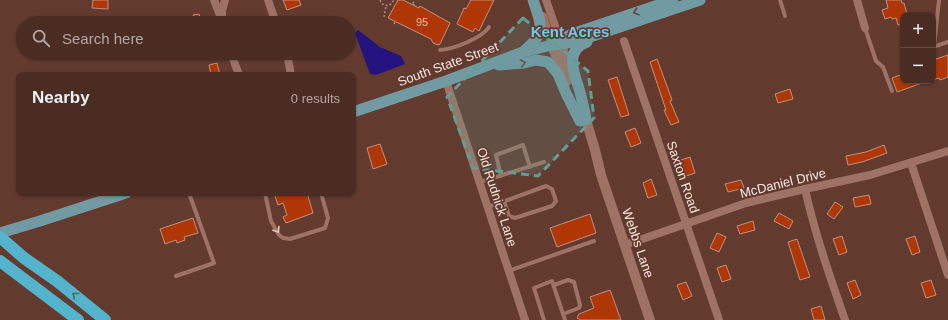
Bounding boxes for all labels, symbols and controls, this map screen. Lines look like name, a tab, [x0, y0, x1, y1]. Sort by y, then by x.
one-way arrow	[633, 8, 640, 16]
map controls	[900, 12, 936, 84]
button: +	[900, 12, 936, 48]
search box	[16, 16, 356, 60]
house number: 95	[416, 16, 428, 28]
district label: Kent Acres	[531, 23, 609, 40]
icon: search	[30, 27, 52, 49]
text: Search here	[62, 30, 144, 47]
street label: South State Street	[396, 39, 501, 89]
button: −	[900, 48, 936, 84]
one-way arrow	[520, 59, 526, 67]
text: Nearby	[32, 88, 90, 107]
text: 0 results	[291, 91, 340, 106]
street label: Saxton Road	[664, 139, 702, 215]
street label: Old Rudnick Lane	[474, 146, 520, 248]
street label: McDaniel Drive	[738, 165, 828, 201]
street label: Webbs Lane	[619, 206, 657, 280]
one-way arrow	[272, 226, 279, 233]
one-way arrow	[72, 293, 79, 300]

